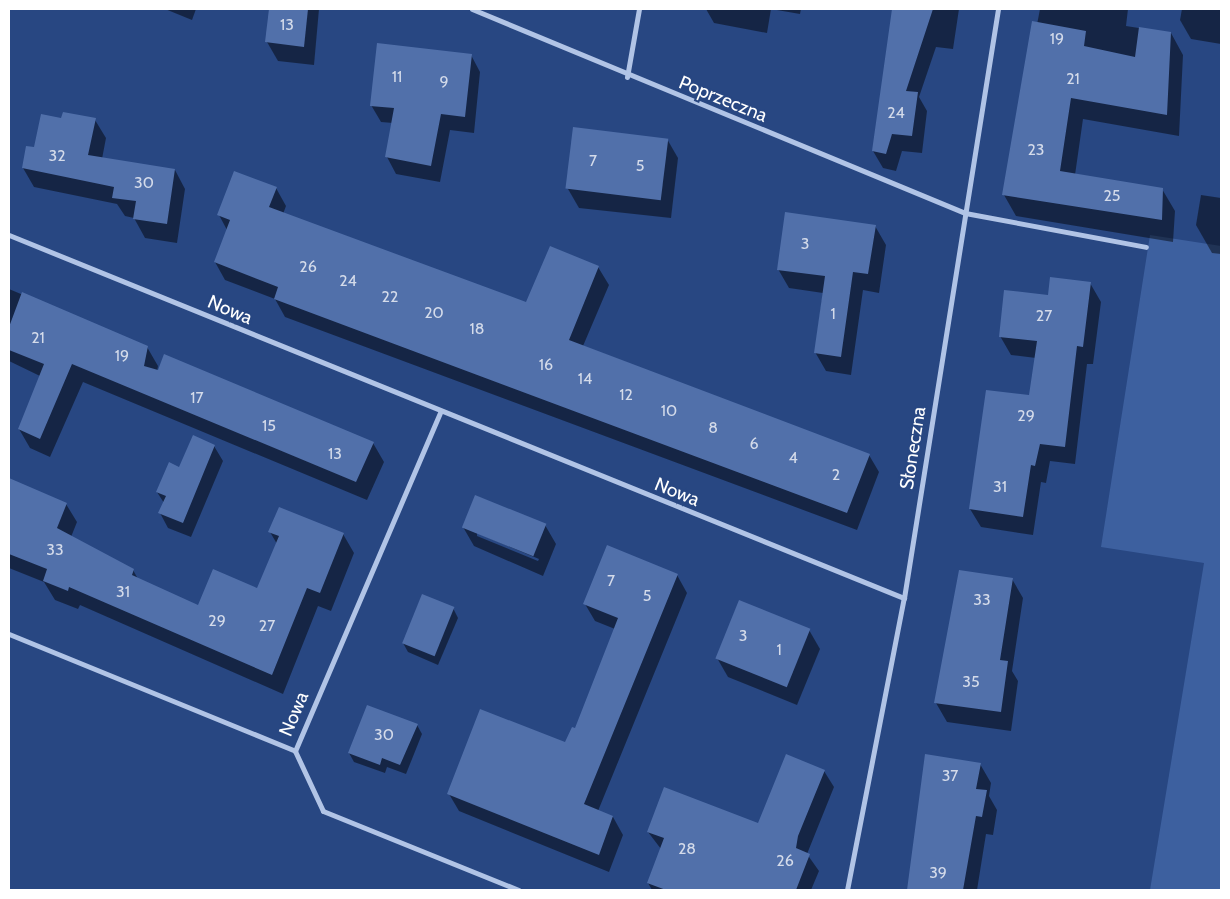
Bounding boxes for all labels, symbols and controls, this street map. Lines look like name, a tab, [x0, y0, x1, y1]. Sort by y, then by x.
house number: 13	[280, 15, 294, 35]
house number: 19	[1050, 29, 1064, 49]
house number: 11	[392, 67, 402, 87]
house number: 21	[1066, 69, 1080, 89]
street label: Poprzeczna	[675, 71, 771, 127]
house number: 9	[439, 72, 449, 92]
house number: 24	[887, 103, 905, 123]
house number: 23	[1027, 140, 1045, 160]
house number: 32	[48, 146, 66, 166]
house number: 7	[589, 151, 597, 171]
house number: 5	[636, 156, 644, 176]
house number: 30	[134, 173, 154, 193]
house number: 25	[1103, 186, 1121, 206]
house number: 3	[801, 234, 809, 254]
house number: 26	[299, 257, 317, 277]
house number: 24	[339, 271, 357, 291]
house number: 22	[382, 287, 398, 307]
street label: Nowa	[204, 290, 256, 330]
house number: 20	[424, 303, 444, 323]
house number: 1	[830, 304, 836, 324]
house number: 27	[1036, 306, 1052, 326]
house number: 18	[470, 319, 484, 339]
house number: 21	[31, 328, 45, 348]
house number: 19	[115, 346, 129, 366]
house number: 16	[539, 355, 553, 375]
house number: 14	[578, 369, 592, 389]
house number: 12	[619, 385, 633, 405]
house number: 17	[190, 388, 204, 408]
house number: 10	[661, 401, 677, 421]
street label: Słoneczna	[895, 405, 931, 491]
house number: 29	[1017, 406, 1035, 426]
house number: 15	[262, 416, 276, 436]
house number: 8	[708, 418, 718, 438]
house number: 6	[749, 434, 759, 454]
house number: 13	[328, 444, 342, 464]
house number: 4	[788, 448, 798, 468]
house number: 2	[832, 465, 840, 485]
street label: Nowa	[651, 473, 703, 511]
house number: 31	[993, 477, 1007, 497]
house number: 33	[46, 540, 64, 560]
house number: 7	[607, 571, 615, 591]
house number: 31	[116, 582, 130, 602]
house number: 5	[643, 586, 651, 606]
house number: 33	[973, 590, 991, 610]
house number: 29	[208, 611, 226, 631]
house number: 27	[259, 616, 275, 636]
house number: 3	[739, 626, 747, 646]
house number: 1	[776, 640, 782, 660]
house number: 35	[962, 672, 980, 692]
street label: Nowa	[274, 688, 314, 740]
house number: 30	[374, 725, 394, 745]
house number: 37	[942, 766, 958, 786]
house number: 28	[678, 839, 696, 859]
house number: 26	[776, 851, 794, 871]
house number: 39	[929, 863, 947, 883]

